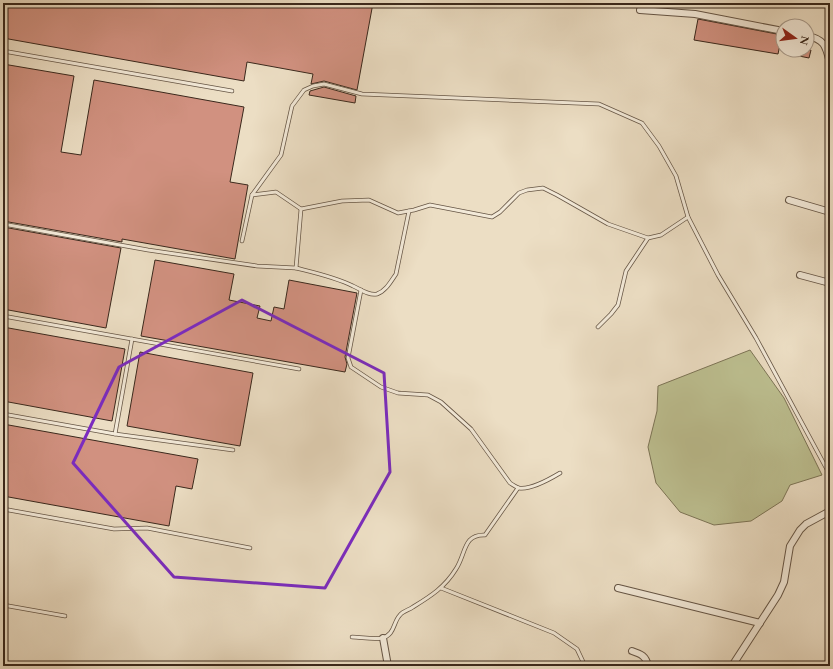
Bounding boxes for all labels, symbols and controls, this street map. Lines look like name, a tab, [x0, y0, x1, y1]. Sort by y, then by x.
north arrow	[775, 18, 815, 58]
text: N	[797, 34, 813, 47]

